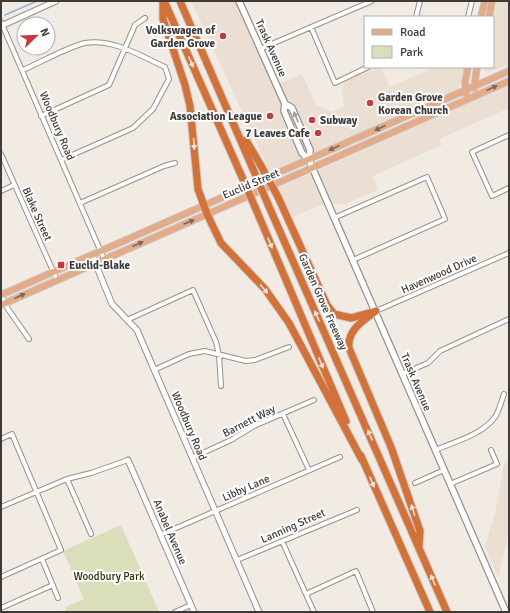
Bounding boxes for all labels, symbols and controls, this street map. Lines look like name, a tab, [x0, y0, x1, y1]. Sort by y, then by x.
north arrow	[16, 16, 56, 56]
legend	[364, 16, 494, 68]
street label: Trask Avenue	[253, 17, 289, 79]
place label: Volkswagen of Garden Grove	[146, 24, 216, 50]
text: Road	[400, 25, 426, 40]
text: N	[37, 26, 52, 38]
marker: Volkswagen of Garden Grove	[218, 31, 228, 41]
text: Park	[400, 45, 423, 60]
one-way arrow	[188, 57, 194, 68]
one-way arrow	[486, 85, 498, 91]
street label: Woodbury Road	[37, 90, 77, 162]
place label: Garden Grove Korean Church	[378, 91, 448, 117]
marker: Garden Grove Korean Church	[365, 98, 375, 108]
place label: Association League	[170, 110, 263, 123]
marker: Association League	[265, 111, 275, 121]
one-way arrow	[293, 112, 299, 123]
place label: Subway	[320, 114, 358, 127]
marker: Subway	[307, 115, 317, 125]
one-way arrow	[374, 125, 385, 131]
place label: 7 Leaves Cafe	[245, 127, 311, 140]
marker: 7 Leaves Cafe	[313, 128, 323, 138]
one-way arrow	[191, 138, 198, 150]
one-way arrow	[329, 145, 340, 151]
street label: Euclid Street	[221, 166, 281, 202]
street label: Blake Street	[19, 185, 55, 243]
one-way arrow	[184, 219, 195, 225]
one-way arrow	[268, 238, 274, 250]
one-way arrow	[133, 241, 144, 247]
street label: Garden Grove Freeway	[296, 252, 350, 353]
street label: Havenwood Drive	[399, 252, 479, 296]
place label: Euclid-Blake	[69, 259, 130, 272]
marker: Euclid-Blake	[56, 260, 66, 270]
one-way arrow	[259, 284, 269, 294]
one-way arrow	[15, 293, 26, 299]
one-way arrow	[314, 311, 320, 322]
street label: Trask Avenue	[398, 351, 434, 413]
one-way arrow	[318, 357, 324, 368]
street label: Woodbury Road	[169, 390, 209, 462]
street label: Barnett Way	[220, 402, 278, 440]
one-way arrow	[367, 430, 373, 441]
street label: Libby Lane	[220, 472, 272, 504]
one-way arrow	[369, 477, 375, 488]
street label: Anabel Avenue	[150, 497, 190, 567]
one-way arrow	[410, 503, 416, 515]
street label: Lanning Street	[259, 506, 327, 546]
park label: Woodbury Park	[73, 570, 145, 583]
one-way arrow	[430, 574, 436, 585]

